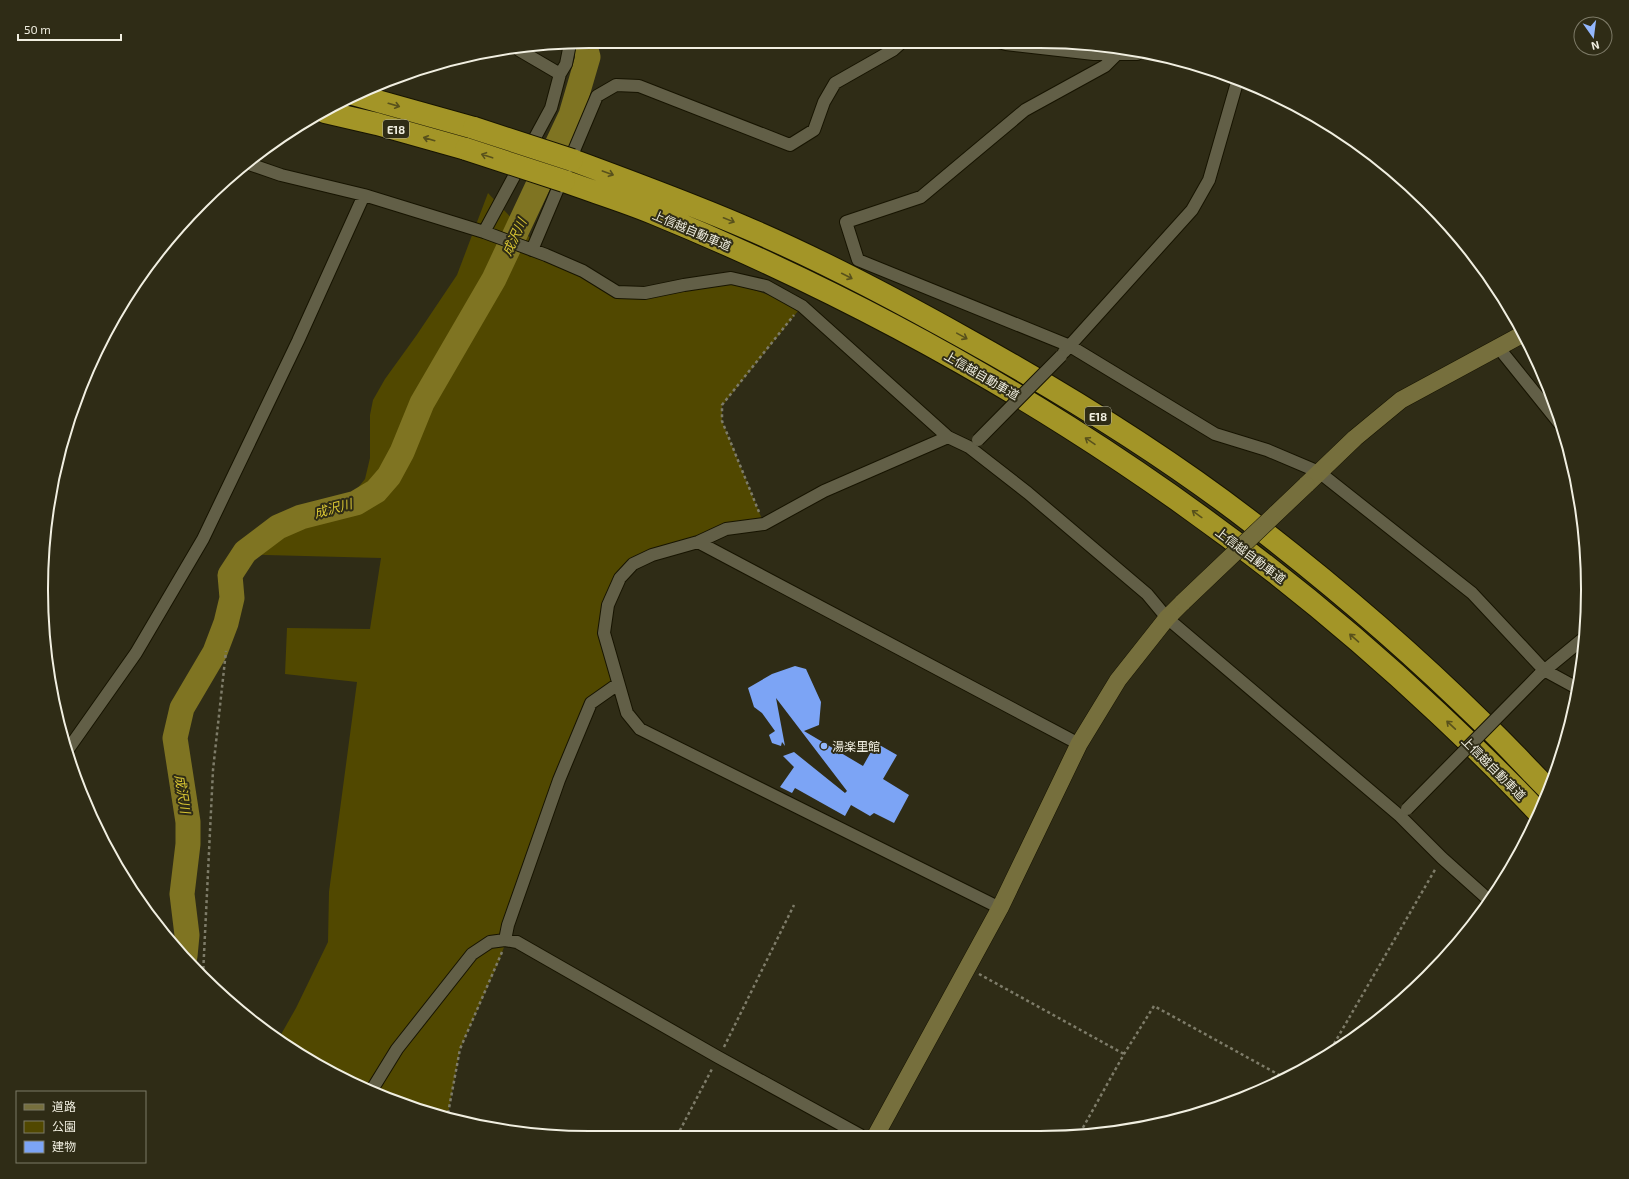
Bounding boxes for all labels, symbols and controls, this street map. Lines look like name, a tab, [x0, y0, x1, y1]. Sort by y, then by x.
scale bar	[18, 16, 121, 42]
north arrow	[1573, 16, 1613, 56]
text: 50 m	[24, 22, 51, 36]
text: N	[1590, 39, 1601, 53]
one-way arrow	[387, 102, 400, 109]
road number: E18	[383, 120, 409, 138]
one-way arrow	[422, 135, 435, 142]
one-way arrow	[481, 152, 494, 159]
one-way arrow	[602, 170, 615, 177]
street label: 上信越自動車道	[651, 207, 733, 253]
water label: 成沢川	[499, 214, 530, 258]
one-way arrow	[723, 217, 735, 225]
one-way arrow	[841, 272, 853, 280]
one-way arrow	[956, 333, 968, 341]
street label: 上信越自動車道	[942, 348, 1022, 402]
road number: E18	[1085, 407, 1111, 425]
one-way arrow	[1085, 437, 1096, 445]
water label: 成沢川	[312, 495, 356, 521]
one-way arrow	[1192, 510, 1203, 519]
street label: 上信越自動車道	[1213, 524, 1289, 586]
one-way arrow	[1350, 634, 1360, 643]
one-way arrow	[1446, 720, 1456, 730]
street label: 上信越自動車道	[1459, 733, 1529, 803]
place label: 湯楽里館	[832, 739, 880, 753]
marker: 湯楽里館	[819, 741, 829, 751]
water label: 成沢川	[172, 773, 194, 816]
legend	[16, 1091, 146, 1163]
text: 道路	[52, 1099, 76, 1113]
text: 公園	[52, 1119, 76, 1133]
text: 建物	[52, 1139, 76, 1153]

